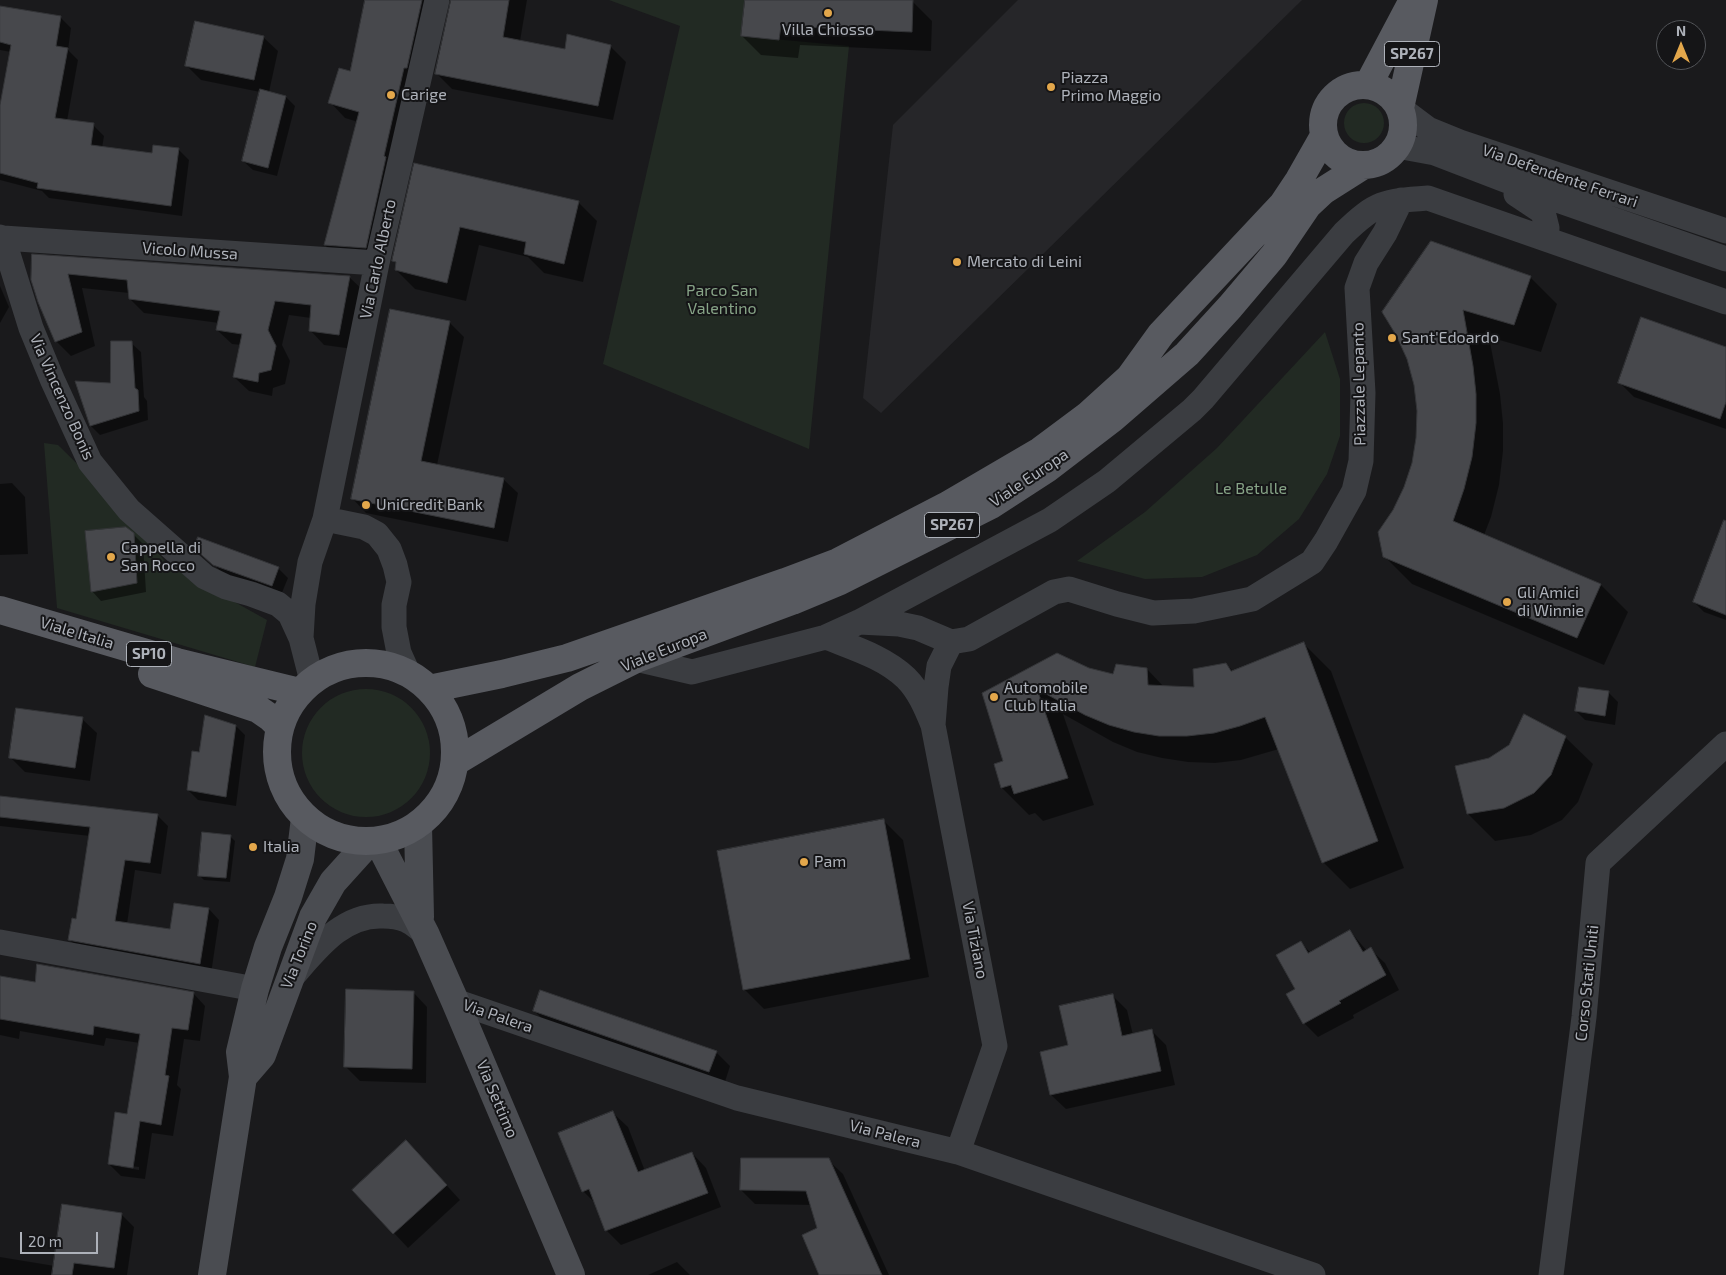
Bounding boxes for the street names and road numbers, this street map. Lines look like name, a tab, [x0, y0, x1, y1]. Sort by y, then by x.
road number: SP267	[1384, 42, 1440, 66]
street label: Via Defendente Ferrari	[1480, 140, 1640, 212]
street label: Via Carlo Alberto	[356, 197, 400, 321]
street label: Vicolo Mussa	[141, 238, 239, 264]
street label: Piazzale Lepanto	[1348, 322, 1370, 446]
street label: Via Vincenzo Bonis	[26, 331, 98, 463]
street label: Viale Europa	[986, 445, 1072, 511]
road number: SP267	[924, 512, 980, 538]
street label: Viale Italia	[38, 613, 116, 653]
street label: Viale Europa	[618, 624, 710, 676]
road number: SP10	[126, 642, 172, 666]
street label: Via Tiziano	[958, 900, 992, 980]
street label: Via Torino	[277, 918, 321, 992]
street label: Corso Stati Uniti	[1571, 924, 1603, 1042]
street label: Via Palera	[460, 995, 536, 1037]
street label: Via Settimo	[472, 1057, 522, 1141]
street label: Via Palera	[847, 1116, 923, 1152]

